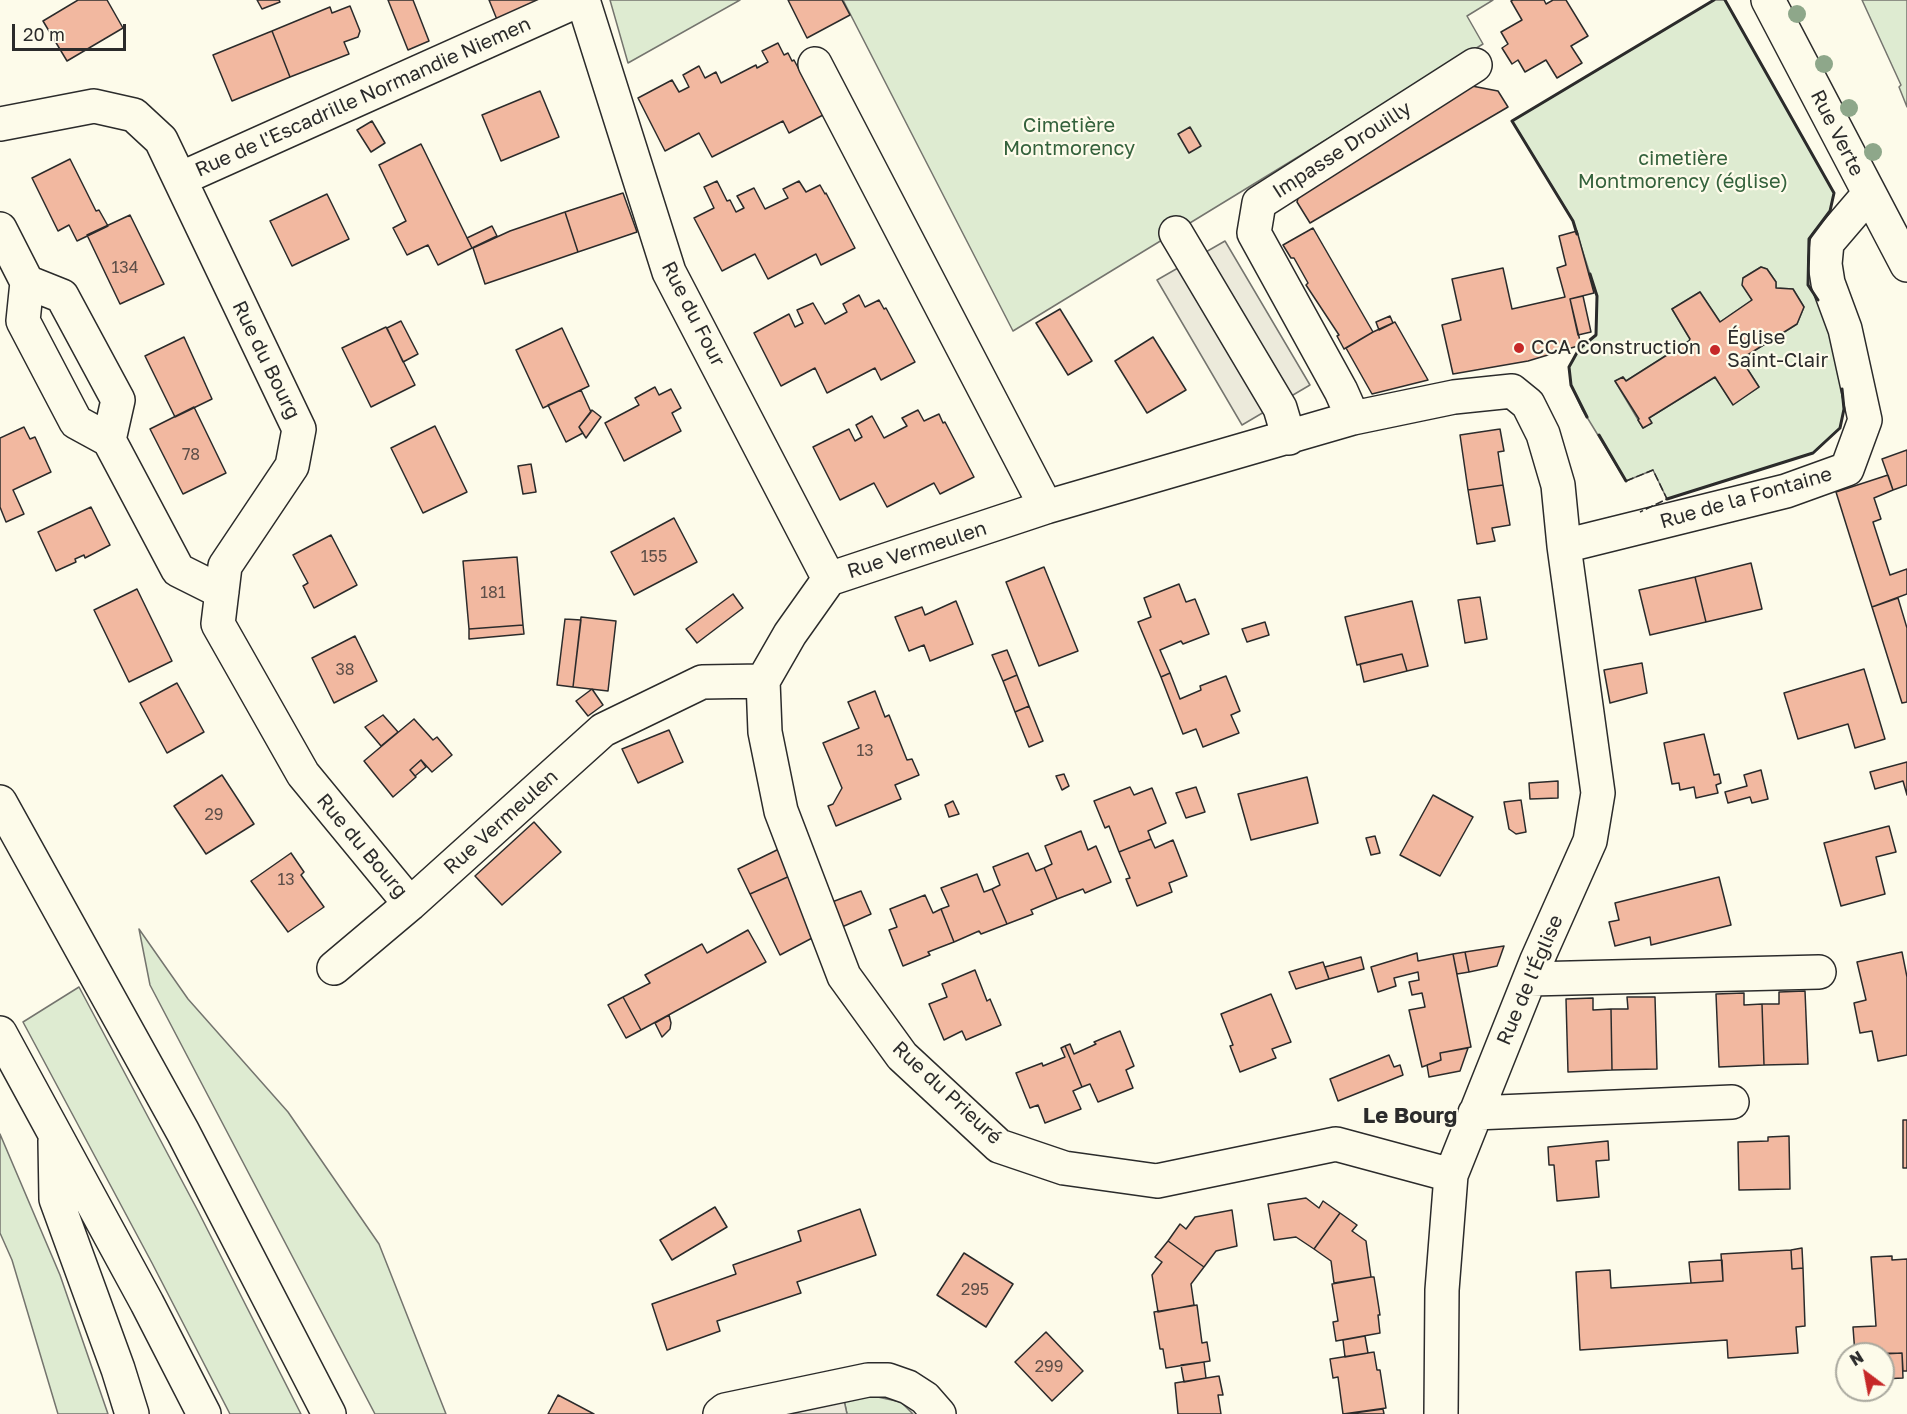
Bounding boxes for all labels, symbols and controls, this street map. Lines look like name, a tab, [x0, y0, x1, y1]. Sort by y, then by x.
scale bar	[15, 12, 129, 50]
street label: Rue de l'Escadrille Normandie Niemen	[191, 12, 535, 182]
text: 20 m	[23, 23, 65, 45]
street label: Rue Verte	[1805, 86, 1869, 180]
street label: Impasse Drouilly	[1268, 96, 1416, 204]
park label: Cimetière Montmorency	[1003, 114, 1135, 161]
park label: cimetière Montmorency (église)	[1578, 147, 1788, 194]
street label: Rue du Four	[656, 257, 730, 371]
house number: 134	[112, 258, 138, 278]
street label: Rue du Bourg	[227, 297, 305, 423]
place label: Église Saint-Clair	[1727, 326, 1828, 373]
place label: CCA Construction	[1531, 336, 1701, 360]
marker: CCA Construction	[1512, 341, 1526, 355]
marker: Église Saint-Clair	[1708, 343, 1722, 357]
house number: 78	[182, 445, 200, 465]
street label: Rue de la Fontaine	[1657, 462, 1835, 534]
street label: Rue Vermeulen	[844, 516, 990, 584]
house number: 155	[641, 547, 667, 567]
house number: 181	[480, 583, 506, 603]
house number: 38	[335, 660, 355, 680]
house number: 13	[856, 741, 874, 761]
street label: Rue Vermeulen	[439, 765, 563, 879]
street label: Rue du Bourg	[311, 789, 413, 903]
house number: 29	[205, 805, 223, 825]
house number: 13	[277, 870, 295, 890]
street label: Rue de l'Église	[1492, 911, 1568, 1049]
street label: Rue du Prieuré	[887, 1036, 1007, 1150]
district label: Le Bourg	[1363, 1103, 1457, 1129]
house number: 295	[961, 1280, 989, 1300]
north arrow	[1835, 1342, 1895, 1402]
text: N	[1846, 1347, 1867, 1370]
house number: 299	[1035, 1357, 1063, 1377]

